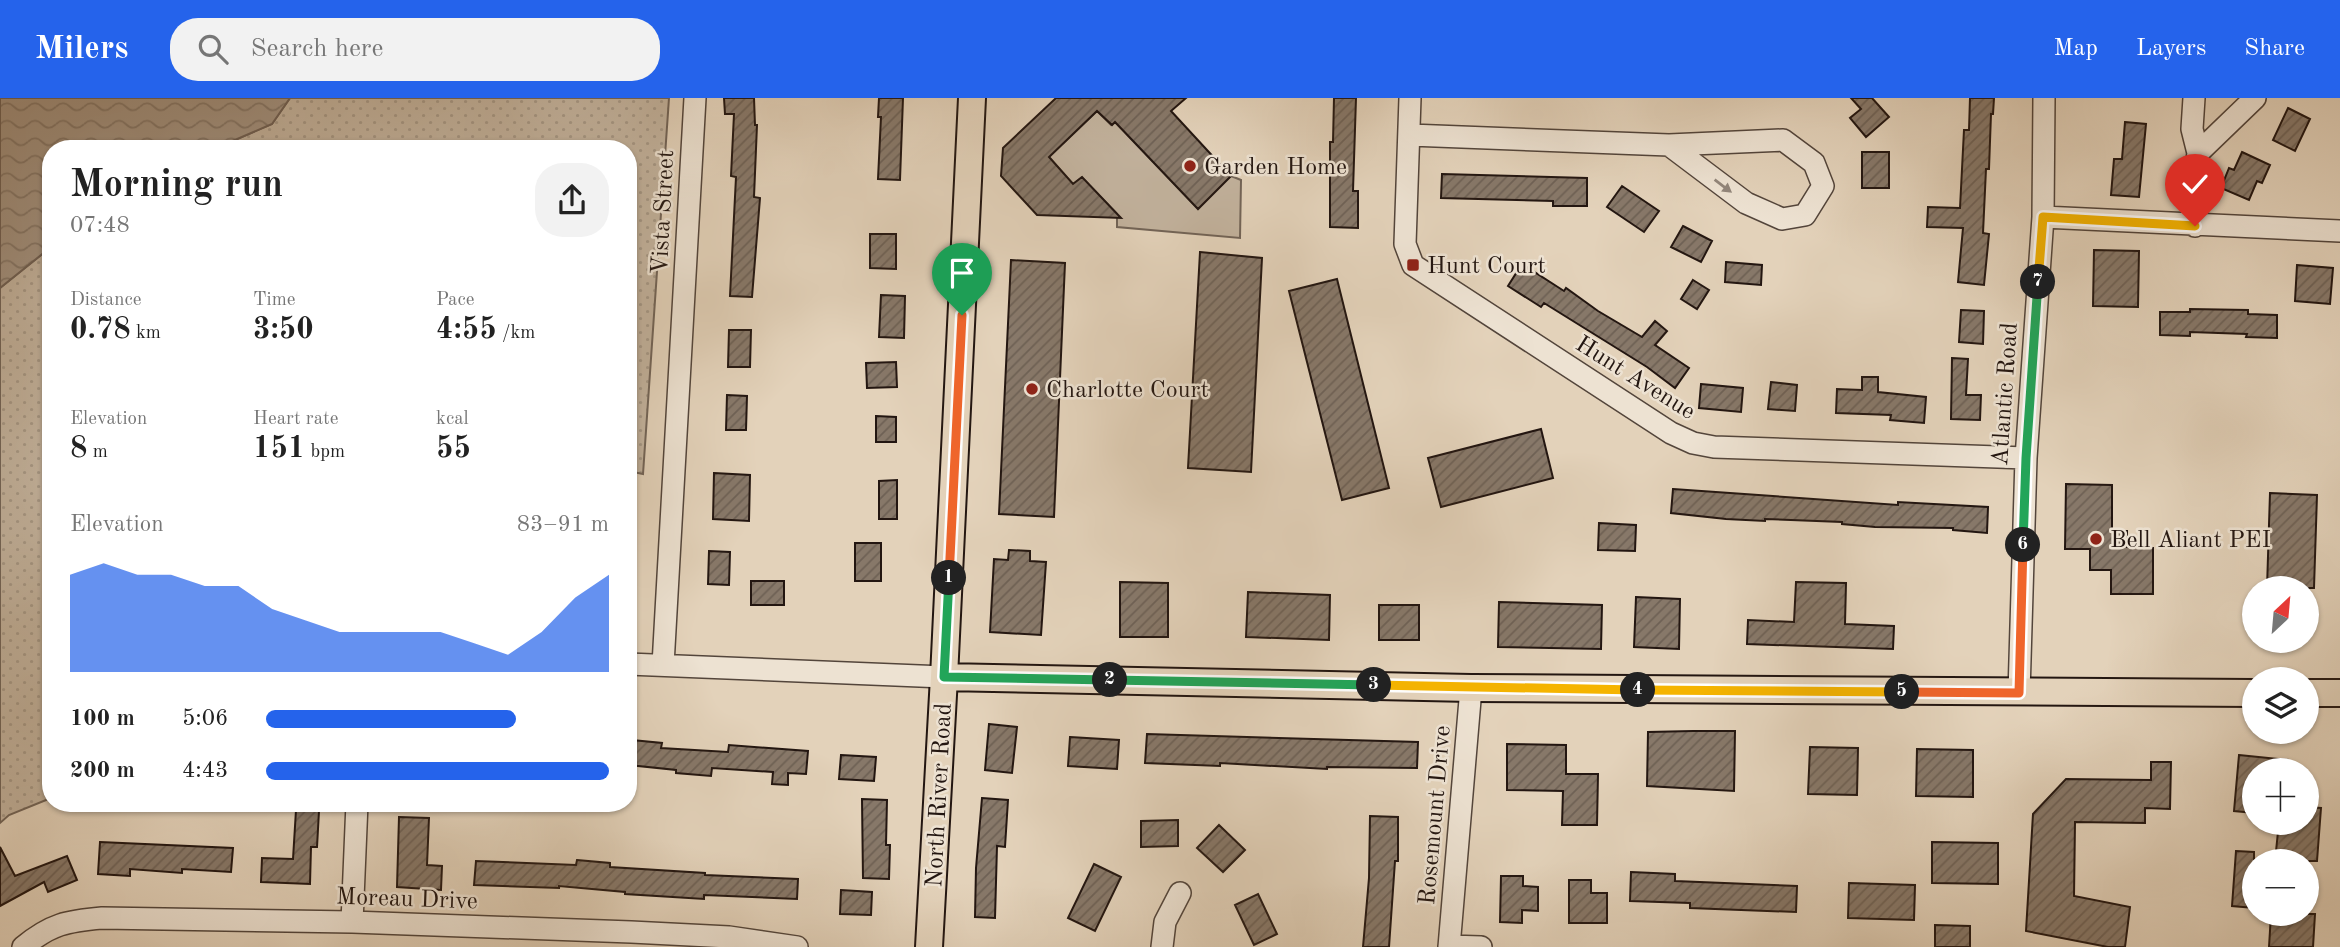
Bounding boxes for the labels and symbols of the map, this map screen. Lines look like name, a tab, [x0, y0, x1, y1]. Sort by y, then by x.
street label: Vista Street	[649, 149, 679, 275]
pin	[2165, 154, 2225, 226]
place label: Garden Home	[1204, 156, 1347, 180]
marker: Garden Home	[1182, 158, 1198, 174]
one-way arrow	[1714, 179, 1733, 193]
pin	[932, 243, 992, 315]
place label: Hunt Court	[1427, 255, 1546, 279]
marker: Hunt Court	[1405, 257, 1421, 273]
pin: 7	[2021, 264, 2056, 300]
street label: Atlantic Road	[1989, 322, 2023, 467]
street label: Hunt Avenue	[1571, 332, 1699, 425]
place label: Charlotte Court	[1046, 379, 1209, 403]
marker: Charlotte Court	[1024, 381, 1040, 397]
pin: 6	[2006, 528, 2040, 562]
place label: Bell Aliant PEI	[2110, 529, 2271, 553]
marker: Bell Aliant PEI	[2088, 531, 2104, 547]
pin: 1	[932, 560, 967, 596]
north arrow	[2242, 576, 2319, 653]
pin: 2	[1092, 662, 1128, 698]
pin: 3	[1356, 668, 1392, 702]
pin: 4	[1620, 672, 1656, 708]
pin: 5	[1884, 674, 1920, 710]
street label: North River Road	[923, 702, 957, 888]
street label: Rosemount Drive	[1416, 724, 1456, 906]
street label: Moreau Drive	[336, 886, 478, 914]

